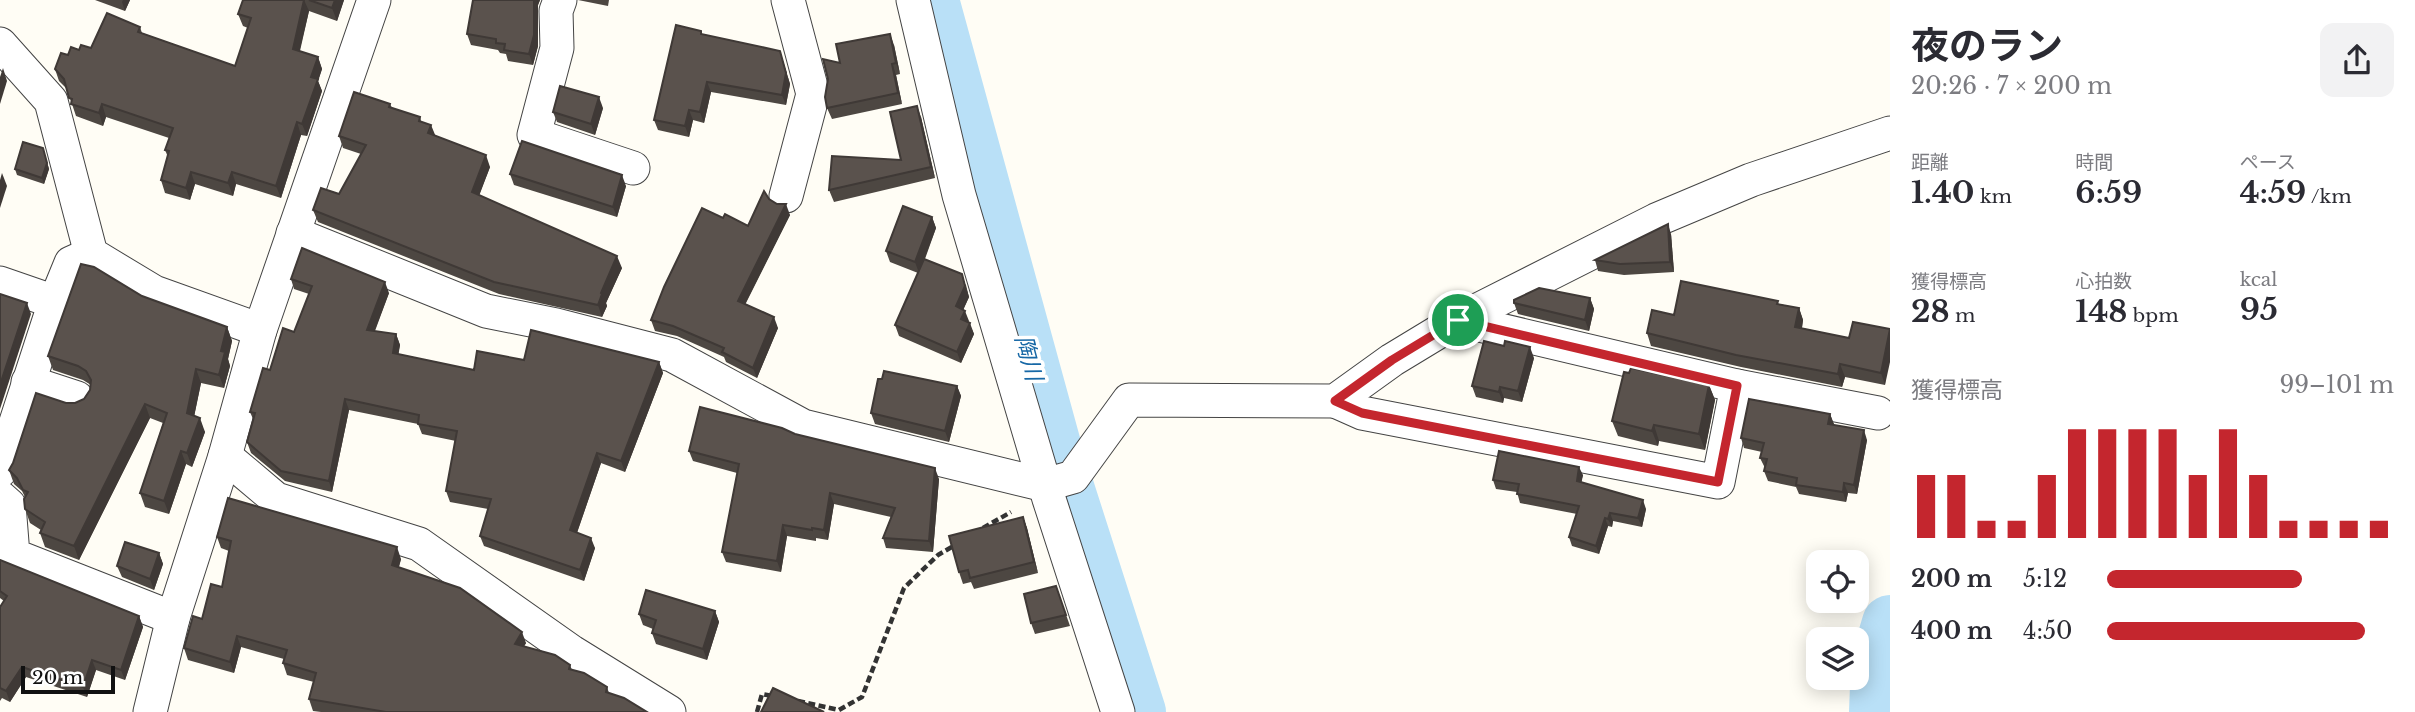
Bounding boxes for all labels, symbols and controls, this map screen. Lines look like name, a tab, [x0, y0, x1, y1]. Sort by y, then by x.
text: 夜のラン	[1911, 22, 2063, 69]
button: share	[2320, 23, 2394, 97]
text: 20:26 · 7 × 200 m	[1911, 72, 2112, 100]
text: 距離	[1911, 151, 1949, 174]
text: 時間	[2075, 151, 2113, 174]
text: ペース	[2240, 151, 2296, 174]
text: 1.40	[1911, 174, 1974, 211]
text: 6:59	[2075, 174, 2142, 211]
text: 4:59	[2240, 174, 2306, 211]
text: km	[1974, 185, 2012, 208]
text: /km	[2306, 185, 2352, 208]
text: kcal	[2240, 268, 2278, 291]
text: 獲得標高	[1911, 270, 1987, 293]
text: 心拍数	[2075, 270, 2132, 293]
pin	[1428, 290, 1488, 350]
text: 95	[2240, 291, 2278, 328]
text: 28	[1911, 293, 1950, 330]
text: 148	[2075, 293, 2127, 330]
icon: arrive	[1439, 301, 1477, 339]
text: m	[1950, 304, 1975, 327]
text: bpm	[2127, 304, 2179, 327]
water label: 陶川	[1010, 332, 1049, 387]
text: 99–101 m	[2280, 371, 2394, 399]
text: 獲得標高	[1911, 376, 2003, 404]
map controls	[1806, 550, 1869, 690]
button: locate	[1806, 550, 1869, 613]
text: 200 m	[1911, 565, 1992, 593]
text: 5:12	[2023, 565, 2067, 593]
text: 400 m	[1911, 617, 1993, 645]
text: 4:50	[2023, 617, 2073, 645]
button: layers	[1806, 627, 1869, 690]
scale bar	[21, 663, 116, 695]
text: 20 m	[32, 666, 83, 689]

